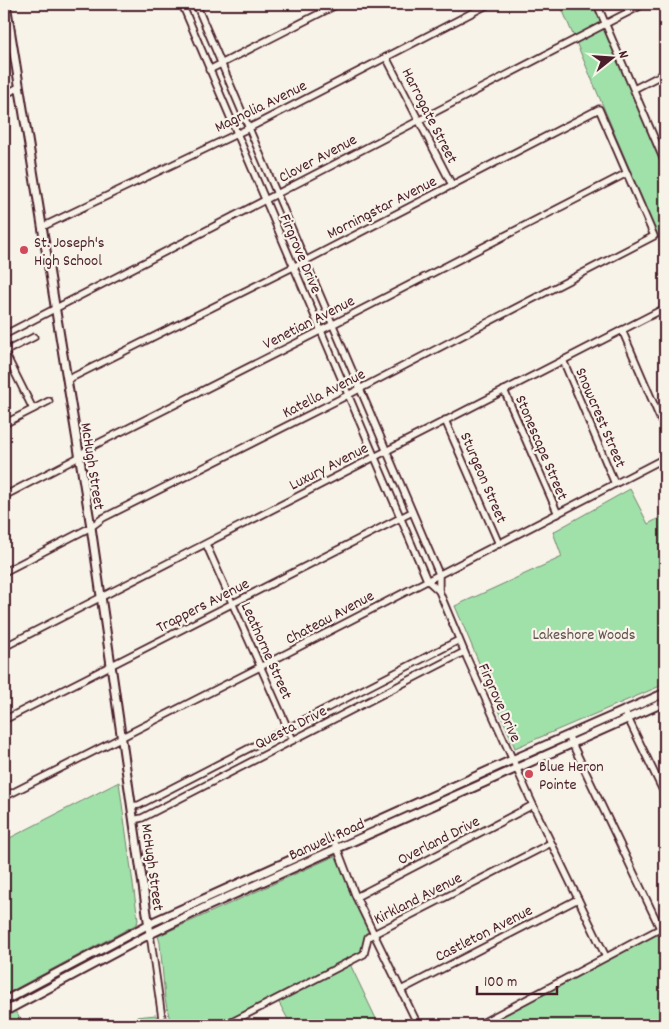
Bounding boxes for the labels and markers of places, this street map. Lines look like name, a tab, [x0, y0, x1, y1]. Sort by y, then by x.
place label: St. Joseph's High School	[34, 232, 105, 273]
marker: St. Joseph's High School	[18, 244, 30, 256]
place label: Blue Heron Pointe	[539, 756, 604, 797]
marker: Blue Heron Pointe	[523, 768, 535, 780]

